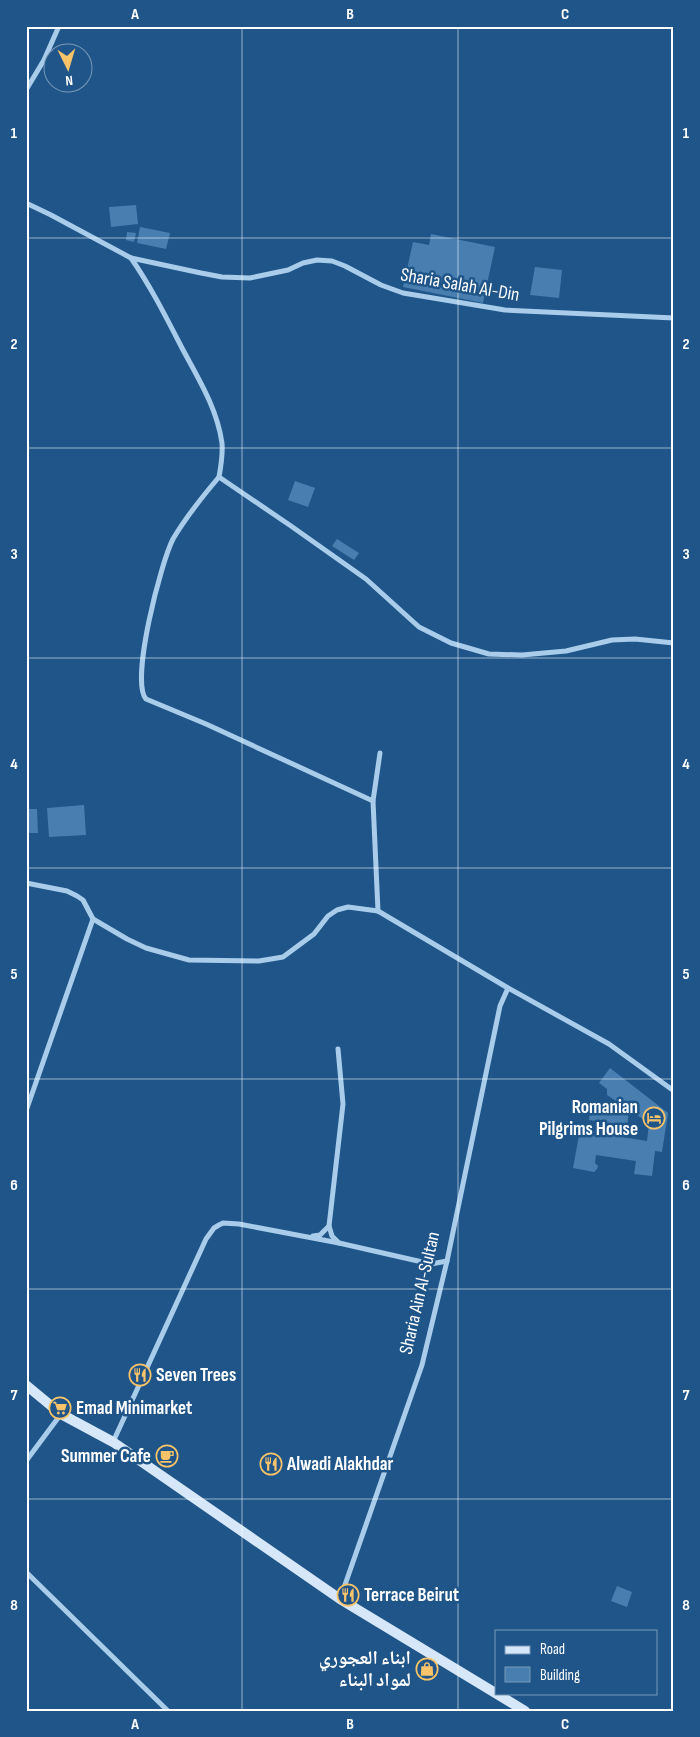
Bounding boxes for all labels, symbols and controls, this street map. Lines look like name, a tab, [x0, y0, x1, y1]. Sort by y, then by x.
text: A	[130, 5, 139, 24]
text: B	[346, 5, 354, 24]
text: C	[561, 5, 569, 24]
north arrow	[42, 42, 92, 92]
text: N	[65, 72, 74, 89]
text: 1	[11, 124, 18, 143]
text: 1	[683, 124, 690, 143]
street label: Sharia Salah Al-Din	[399, 263, 521, 307]
text: 2	[10, 335, 18, 354]
text: 2	[682, 335, 690, 354]
text: 3	[10, 545, 18, 564]
text: 3	[682, 545, 690, 564]
text: 4	[10, 755, 18, 774]
text: 4	[682, 755, 690, 774]
text: 5	[10, 965, 18, 984]
text: 5	[682, 965, 690, 984]
place label: Romanian Pilgrims House	[539, 1096, 638, 1141]
hotel icon: Romanian Pilgrims House	[642, 1106, 666, 1130]
text: 6	[10, 1176, 18, 1195]
text: 6	[682, 1176, 690, 1195]
street label: Sharia Ain Al-Sultan	[395, 1229, 445, 1357]
restaurant icon: Seven Trees	[128, 1363, 152, 1387]
place label: Seven Trees	[156, 1364, 236, 1387]
text: 7	[11, 1386, 18, 1405]
text: 7	[683, 1386, 690, 1405]
supermarket icon: Emad Minimarket	[48, 1396, 72, 1420]
place label: Emad Minimarket	[76, 1397, 192, 1420]
cafe icon: Summer Cafe	[155, 1444, 179, 1468]
place label: Summer Cafe	[61, 1445, 151, 1468]
restaurant icon: Alwadi Alakhdar	[259, 1452, 283, 1476]
place label: Alwadi Alakhdar	[286, 1453, 394, 1476]
restaurant icon: Terrace Beirut	[336, 1583, 360, 1607]
place label: Terrace Beirut	[364, 1584, 459, 1607]
text: 8	[10, 1596, 18, 1615]
text: 8	[682, 1596, 690, 1615]
legend	[495, 1630, 658, 1694]
text: Road	[540, 1640, 565, 1659]
place label: ابناء العجوري لمواد البناء	[319, 1647, 411, 1692]
shop icon: ابناء العجوري لمواد البناء	[415, 1657, 439, 1681]
text: Building	[540, 1666, 580, 1685]
text: A	[130, 1715, 139, 1734]
text: B	[346, 1715, 354, 1734]
text: C	[561, 1715, 569, 1734]

